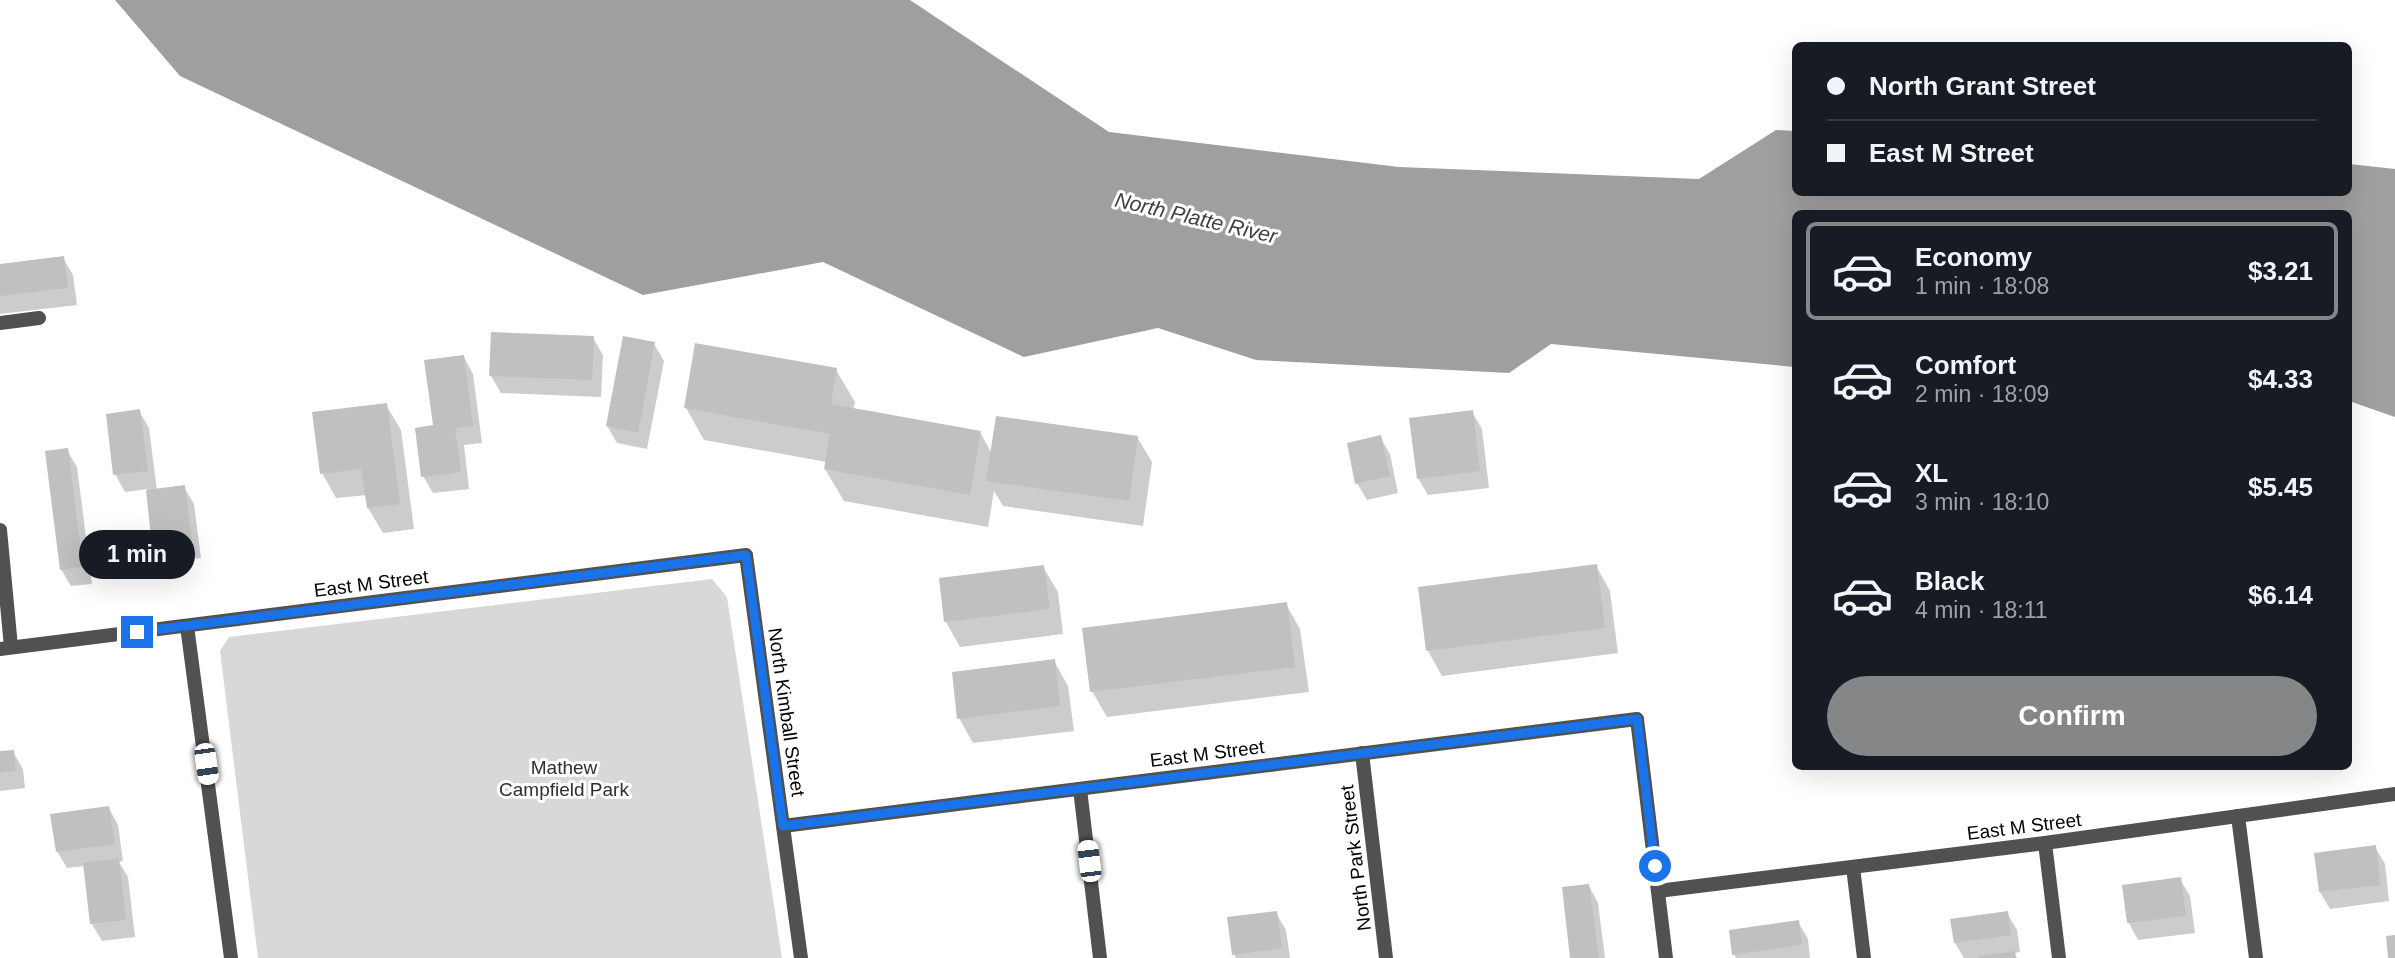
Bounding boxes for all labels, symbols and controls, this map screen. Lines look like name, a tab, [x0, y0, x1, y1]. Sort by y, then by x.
text: North Grant Street	[1869, 71, 2096, 101]
text: East M Street	[1869, 138, 2034, 168]
water label: North Platte River	[1113, 188, 1280, 248]
icon: car	[1831, 240, 1894, 303]
text: Economy	[1915, 242, 2032, 272]
text: $3.21	[2248, 256, 2313, 286]
text: 1 min · 18:08	[1915, 273, 2049, 299]
icon: car	[1831, 348, 1894, 411]
text: Comfort	[1915, 350, 2016, 380]
text: $4.33	[2248, 364, 2313, 394]
text: 2 min · 18:09	[1915, 381, 2049, 407]
icon: car	[1831, 456, 1894, 519]
text: XL	[1915, 458, 1948, 488]
text: $5.45	[2248, 472, 2313, 502]
text: 3 min · 18:10	[1915, 489, 2049, 515]
callout: 1 min	[79, 530, 195, 580]
text: 1 min	[107, 541, 167, 567]
icon: car	[1831, 564, 1894, 627]
street label: East M Street	[313, 566, 430, 601]
text: Black	[1915, 566, 1984, 596]
text: $6.14	[2248, 580, 2313, 610]
text: 4 min · 18:11	[1915, 597, 2048, 623]
route end	[121, 616, 153, 648]
street label: North Kimball Street	[764, 626, 809, 798]
button: Confirm	[1827, 676, 2317, 756]
street label: East M Street	[1149, 736, 1266, 771]
car	[193, 742, 220, 786]
park label: Mathew Campfield Park	[499, 757, 629, 800]
street label: North Park Street	[1336, 783, 1375, 932]
street label: East M Street	[1966, 809, 2083, 844]
car	[1077, 839, 1102, 883]
route start	[1639, 850, 1671, 882]

